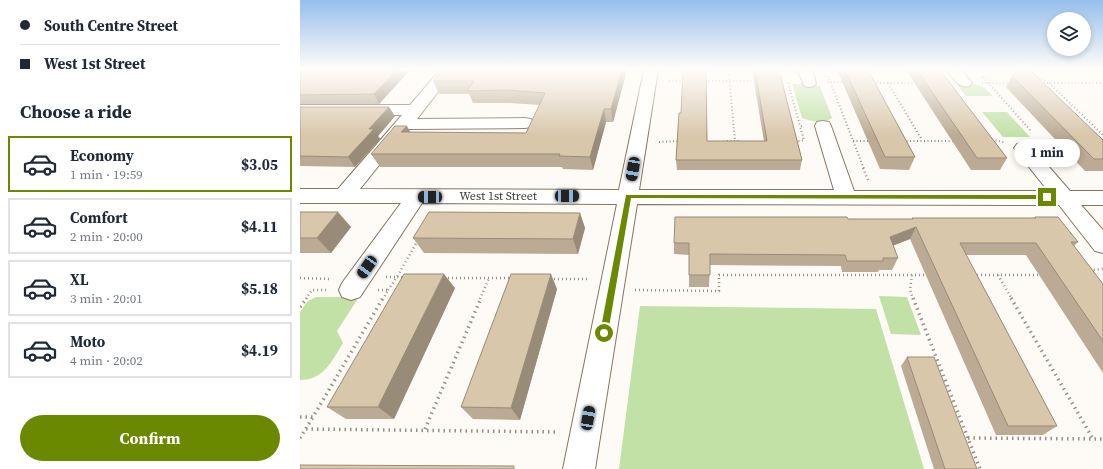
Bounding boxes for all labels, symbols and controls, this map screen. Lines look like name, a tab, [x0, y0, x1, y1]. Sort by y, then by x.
map controls	[1047, 12, 1091, 56]
button: layers	[1047, 12, 1091, 56]
text: South Centre Street	[44, 15, 178, 36]
text: West 1st Street	[44, 53, 145, 74]
text: Choose a ride	[20, 99, 132, 124]
callout: 1 min	[1014, 139, 1080, 167]
text: 1 min	[1030, 144, 1064, 161]
text: Economy	[70, 145, 134, 166]
icon: car	[22, 146, 58, 182]
text: $3.05	[241, 154, 278, 175]
car	[625, 156, 641, 182]
text: 1 min · 19:59	[70, 166, 143, 183]
street label: West 1st Street	[459, 188, 537, 204]
route end	[1038, 188, 1056, 206]
car	[555, 190, 579, 202]
car	[418, 191, 442, 203]
text: Comfort	[70, 207, 128, 228]
icon: car	[22, 208, 58, 244]
text: $4.11	[241, 216, 278, 237]
text: 2 min · 20:00	[70, 228, 143, 245]
car	[355, 254, 379, 280]
text: XL	[70, 269, 89, 290]
icon: car	[22, 270, 58, 306]
text: $5.18	[241, 278, 278, 299]
text: 3 min · 20:01	[70, 290, 143, 307]
route start	[595, 324, 613, 342]
text: Moto	[70, 331, 105, 352]
icon: car	[22, 332, 58, 368]
text: $4.19	[241, 340, 278, 361]
text: 4 min · 20:02	[70, 352, 143, 369]
car	[580, 405, 596, 431]
button: Confirm	[20, 415, 280, 461]

